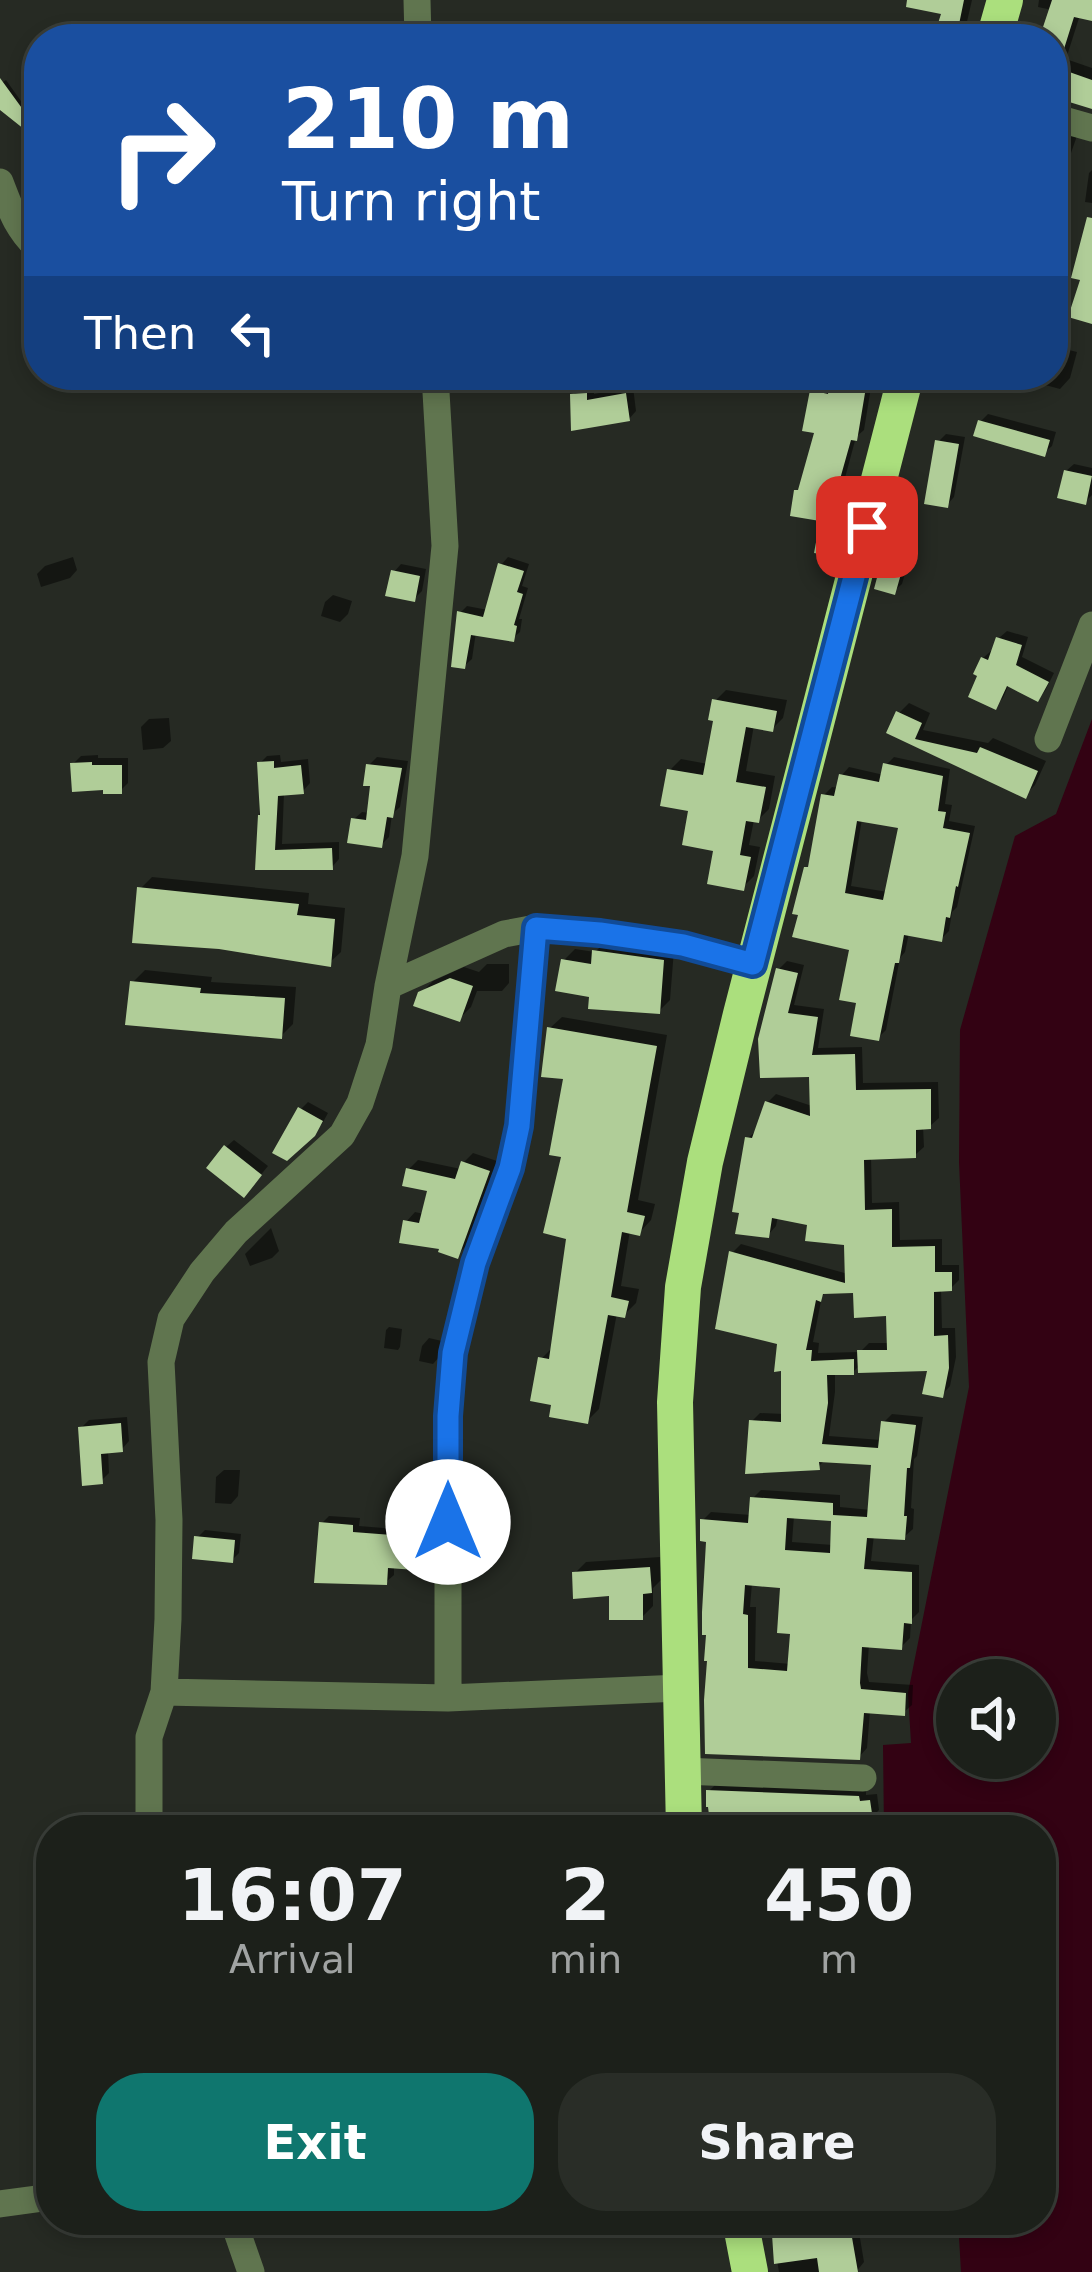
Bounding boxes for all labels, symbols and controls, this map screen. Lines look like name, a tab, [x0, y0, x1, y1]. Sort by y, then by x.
text: 210 m	[282, 70, 574, 168]
icon: right	[84, 72, 240, 228]
text: Turn right	[282, 170, 541, 233]
icon: left	[220, 300, 286, 366]
text: Then	[84, 307, 196, 360]
pin	[816, 476, 918, 578]
icon: arrive	[834, 494, 900, 560]
position arrow	[385, 1459, 511, 1585]
map controls	[936, 1659, 1056, 1779]
button: sound	[936, 1659, 1056, 1779]
text: 16:07	[178, 1853, 407, 1937]
text: 2	[560, 1853, 610, 1937]
text: 450	[764, 1853, 914, 1937]
text: Arrival	[229, 1937, 356, 1982]
text: min	[549, 1937, 622, 1982]
text: m	[820, 1937, 858, 1982]
button: Exit	[96, 2073, 534, 2211]
button: Share	[558, 2073, 996, 2211]

